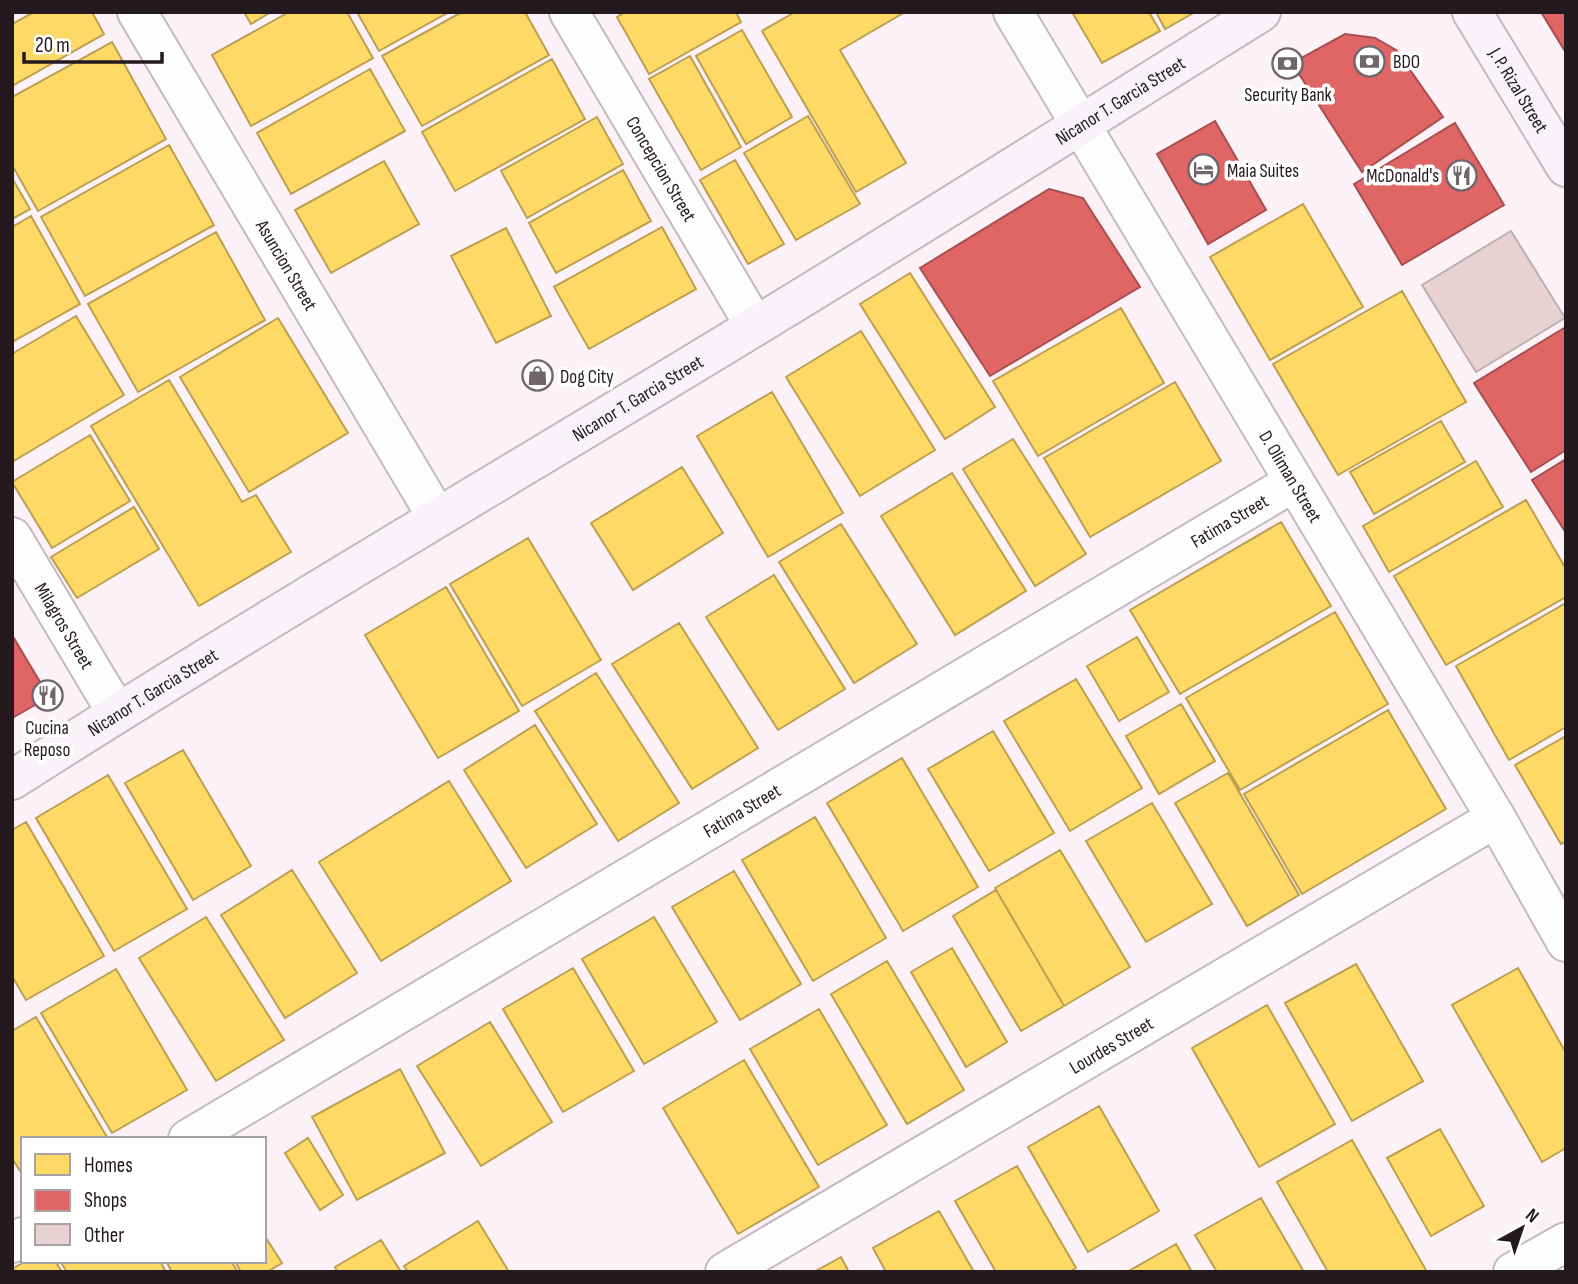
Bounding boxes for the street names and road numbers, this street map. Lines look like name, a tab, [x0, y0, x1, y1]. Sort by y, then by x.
street label: J. P. Rizal Street	[1483, 43, 1553, 138]
street label: Nicanor T. Garcia Street	[1052, 52, 1190, 151]
street label: Concepcion Street	[620, 113, 701, 226]
street label: Asuncion Street	[250, 215, 322, 315]
street label: Nicanor T. Garcia Street	[568, 351, 708, 447]
street label: D. Oliman Street	[1253, 427, 1326, 527]
street label: Fatima Street	[1187, 490, 1273, 554]
street label: Milagros Street	[29, 579, 98, 674]
street label: Nicanor T. Garcia Street	[84, 644, 223, 742]
street label: Fatima Street	[700, 779, 786, 843]
street label: Lourdes Street	[1066, 1012, 1158, 1080]

